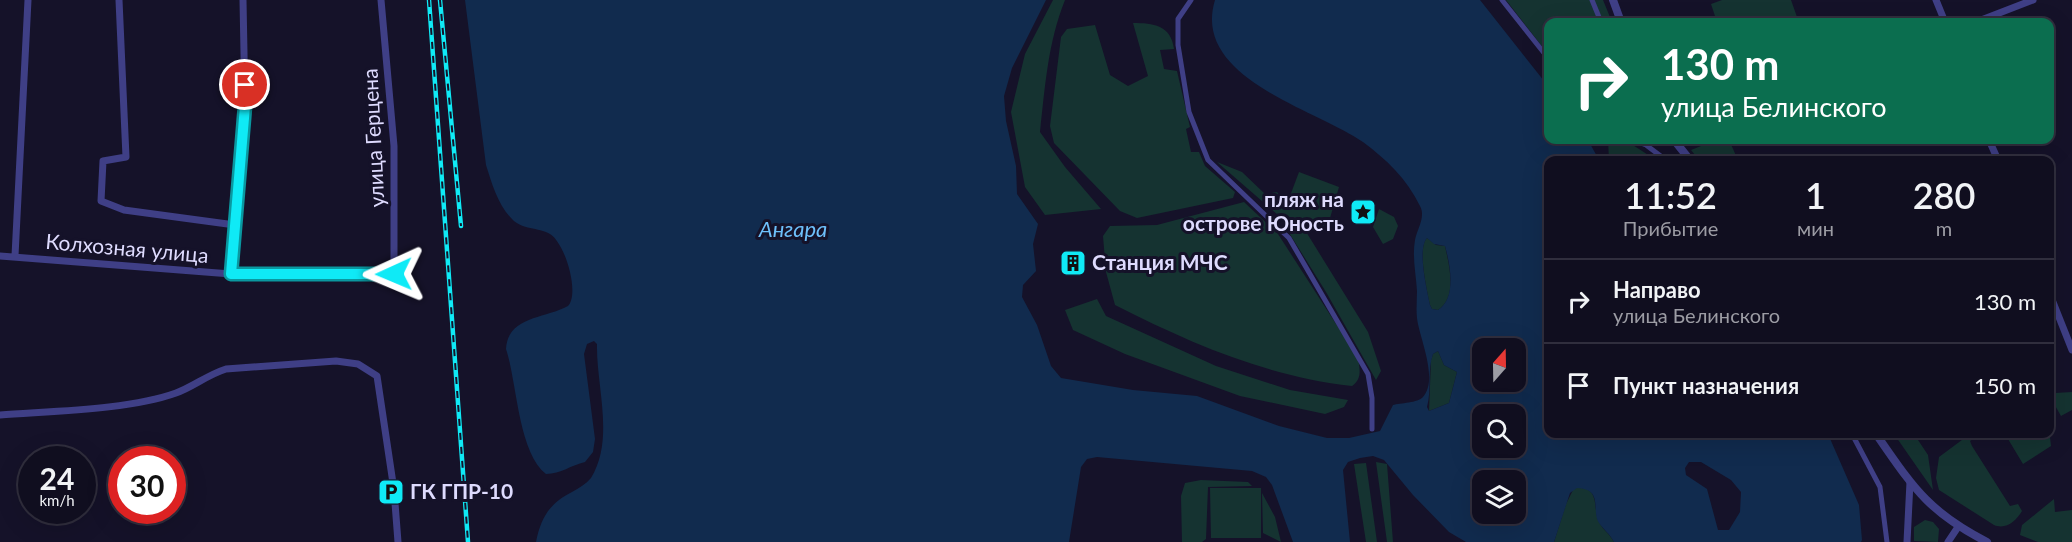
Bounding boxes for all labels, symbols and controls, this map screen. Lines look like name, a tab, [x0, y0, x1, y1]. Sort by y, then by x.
text: 130 m	[1661, 39, 1779, 89]
icon: right	[1562, 42, 1640, 120]
pin	[219, 59, 270, 110]
icon: arrive	[228, 68, 261, 101]
street label: улица Герцена	[356, 68, 389, 208]
text: улица Белинского	[1661, 90, 1887, 123]
text: 11:52	[1624, 173, 1717, 217]
text: 1	[1805, 173, 1826, 217]
text: 280	[1913, 173, 1975, 217]
place label: пляж на острове Юность	[1183, 186, 1344, 235]
place icon: пляж на острове Юность	[1348, 197, 1378, 227]
water label: Ангара	[758, 215, 827, 242]
text: Прибытие	[1623, 216, 1718, 240]
text: мин	[1797, 216, 1834, 240]
text: m	[1936, 216, 1952, 240]
street label: Колхозная улица	[45, 228, 210, 267]
position arrow	[362, 242, 426, 306]
building icon: Станция МЧС	[1058, 248, 1088, 278]
place label: Станция МЧС	[1092, 249, 1228, 274]
text: Направо	[1613, 276, 1701, 303]
icon: right	[1562, 285, 1595, 318]
text: 130 m	[1974, 288, 2036, 315]
text: улица Белинского	[1613, 303, 1780, 327]
north arrow	[1472, 338, 1526, 392]
map controls	[1472, 338, 1526, 524]
icon: arrive	[1562, 369, 1595, 402]
text: Пункт назначения	[1613, 372, 1799, 399]
text: 150 m	[1974, 372, 2036, 399]
button: search	[1472, 404, 1526, 458]
speed limit sign: 30	[108, 446, 186, 524]
text: 24	[40, 460, 74, 496]
button: layers	[1472, 470, 1526, 524]
parking icon: ГК ГПР-10	[376, 477, 406, 507]
place label: ГК ГПР-10	[410, 478, 513, 503]
text: km/h	[39, 491, 75, 509]

